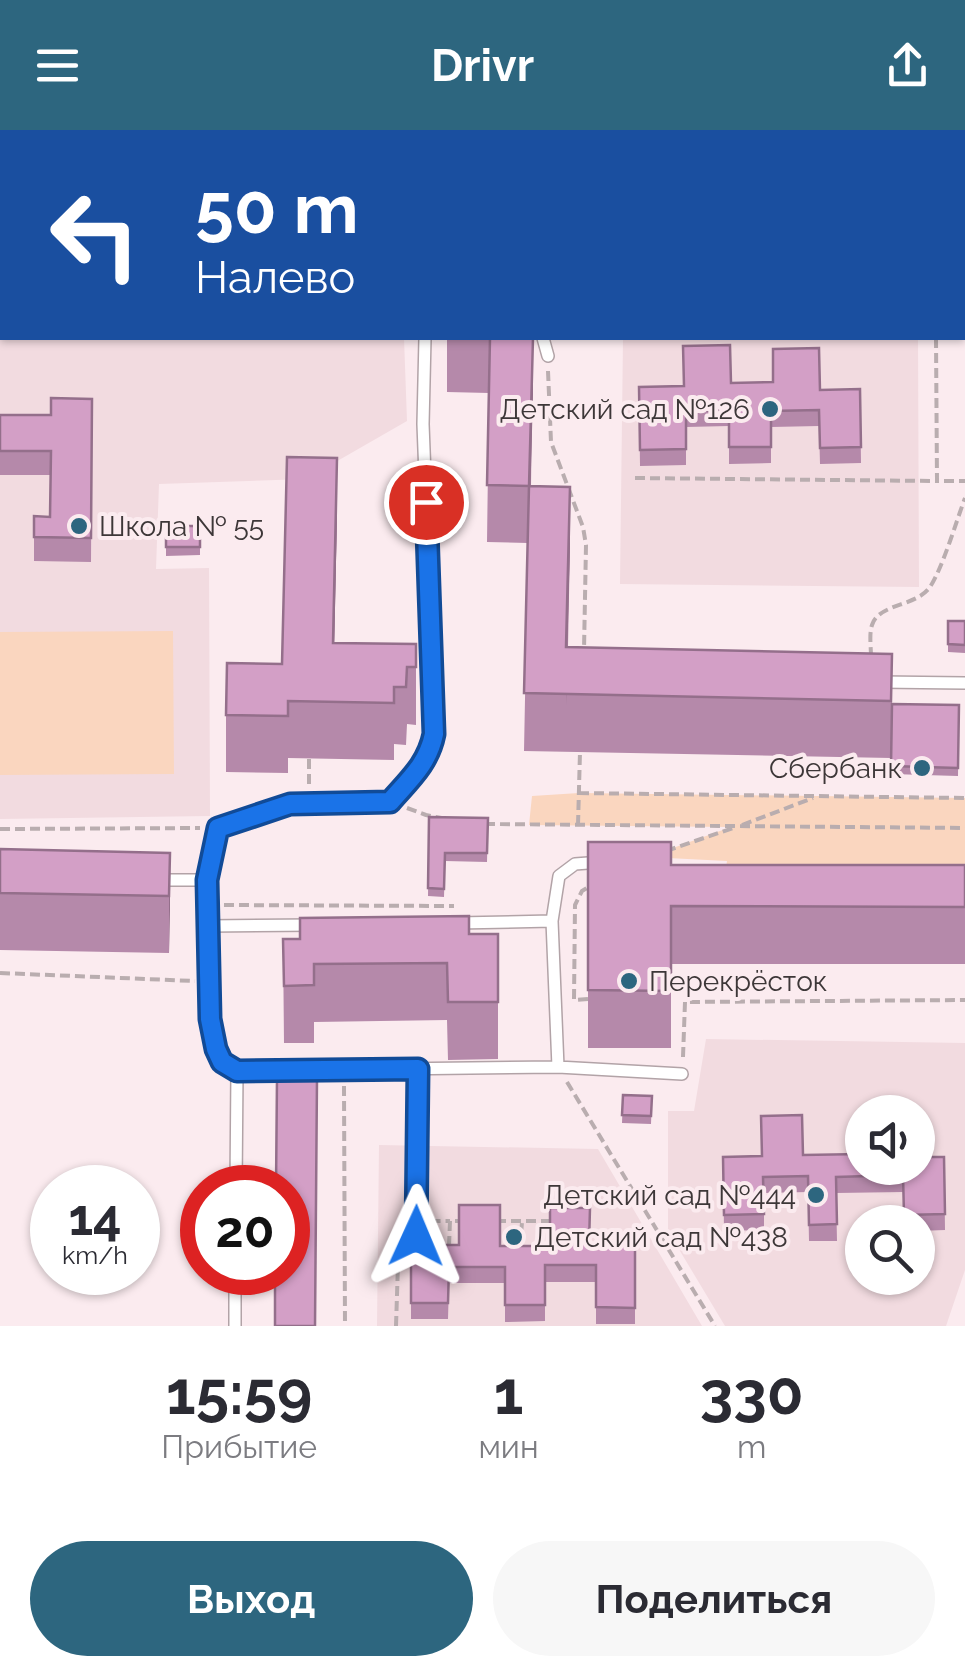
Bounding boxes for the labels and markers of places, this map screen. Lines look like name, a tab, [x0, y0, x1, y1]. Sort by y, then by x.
place label: Детский сад №126	[500, 393, 750, 426]
marker: Детский сад №126	[759, 398, 781, 420]
pin	[384, 460, 469, 545]
place label: Школа № 55	[99, 510, 264, 543]
marker: Школа № 55	[68, 515, 90, 537]
place label: Сбербанк	[769, 752, 902, 785]
marker: Сбербанк	[911, 757, 933, 779]
place label: Перекрёсток	[649, 965, 827, 998]
marker: Перекрёсток	[618, 970, 640, 992]
place label: Детский сад №444	[543, 1179, 796, 1212]
marker: Детский сад №444	[805, 1184, 827, 1206]
place label: Детский сад №438	[534, 1221, 788, 1254]
marker: Детский сад №438	[503, 1226, 525, 1248]

